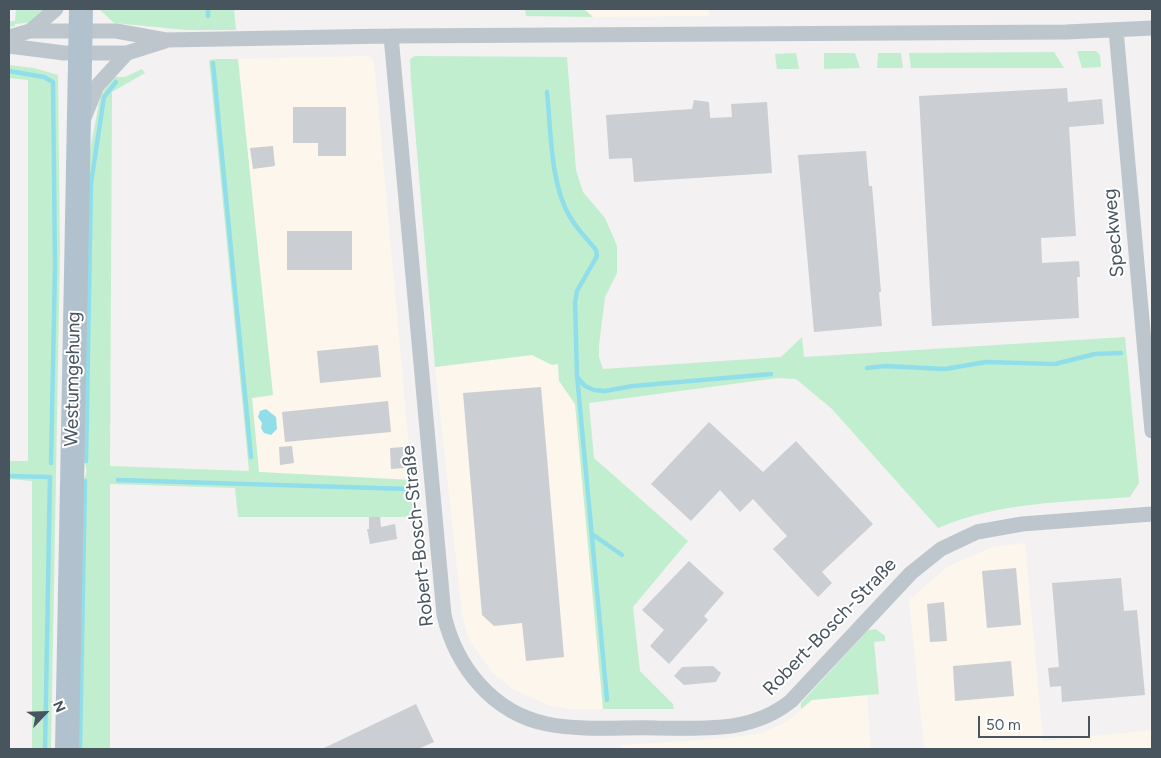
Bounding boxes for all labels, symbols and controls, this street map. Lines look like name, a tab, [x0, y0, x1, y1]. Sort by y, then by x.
street label: Speckweg	[1099, 188, 1129, 278]
street label: Westumgehung	[60, 311, 86, 447]
street label: Robert-Bosch-Straße	[397, 444, 439, 628]
street label: Robert-Bosch-Straße	[758, 554, 902, 700]
north arrow	[20, 688, 70, 738]
text: N	[49, 698, 69, 715]
scale bar	[981, 706, 1094, 738]
text: 50 m	[986, 716, 1021, 734]

